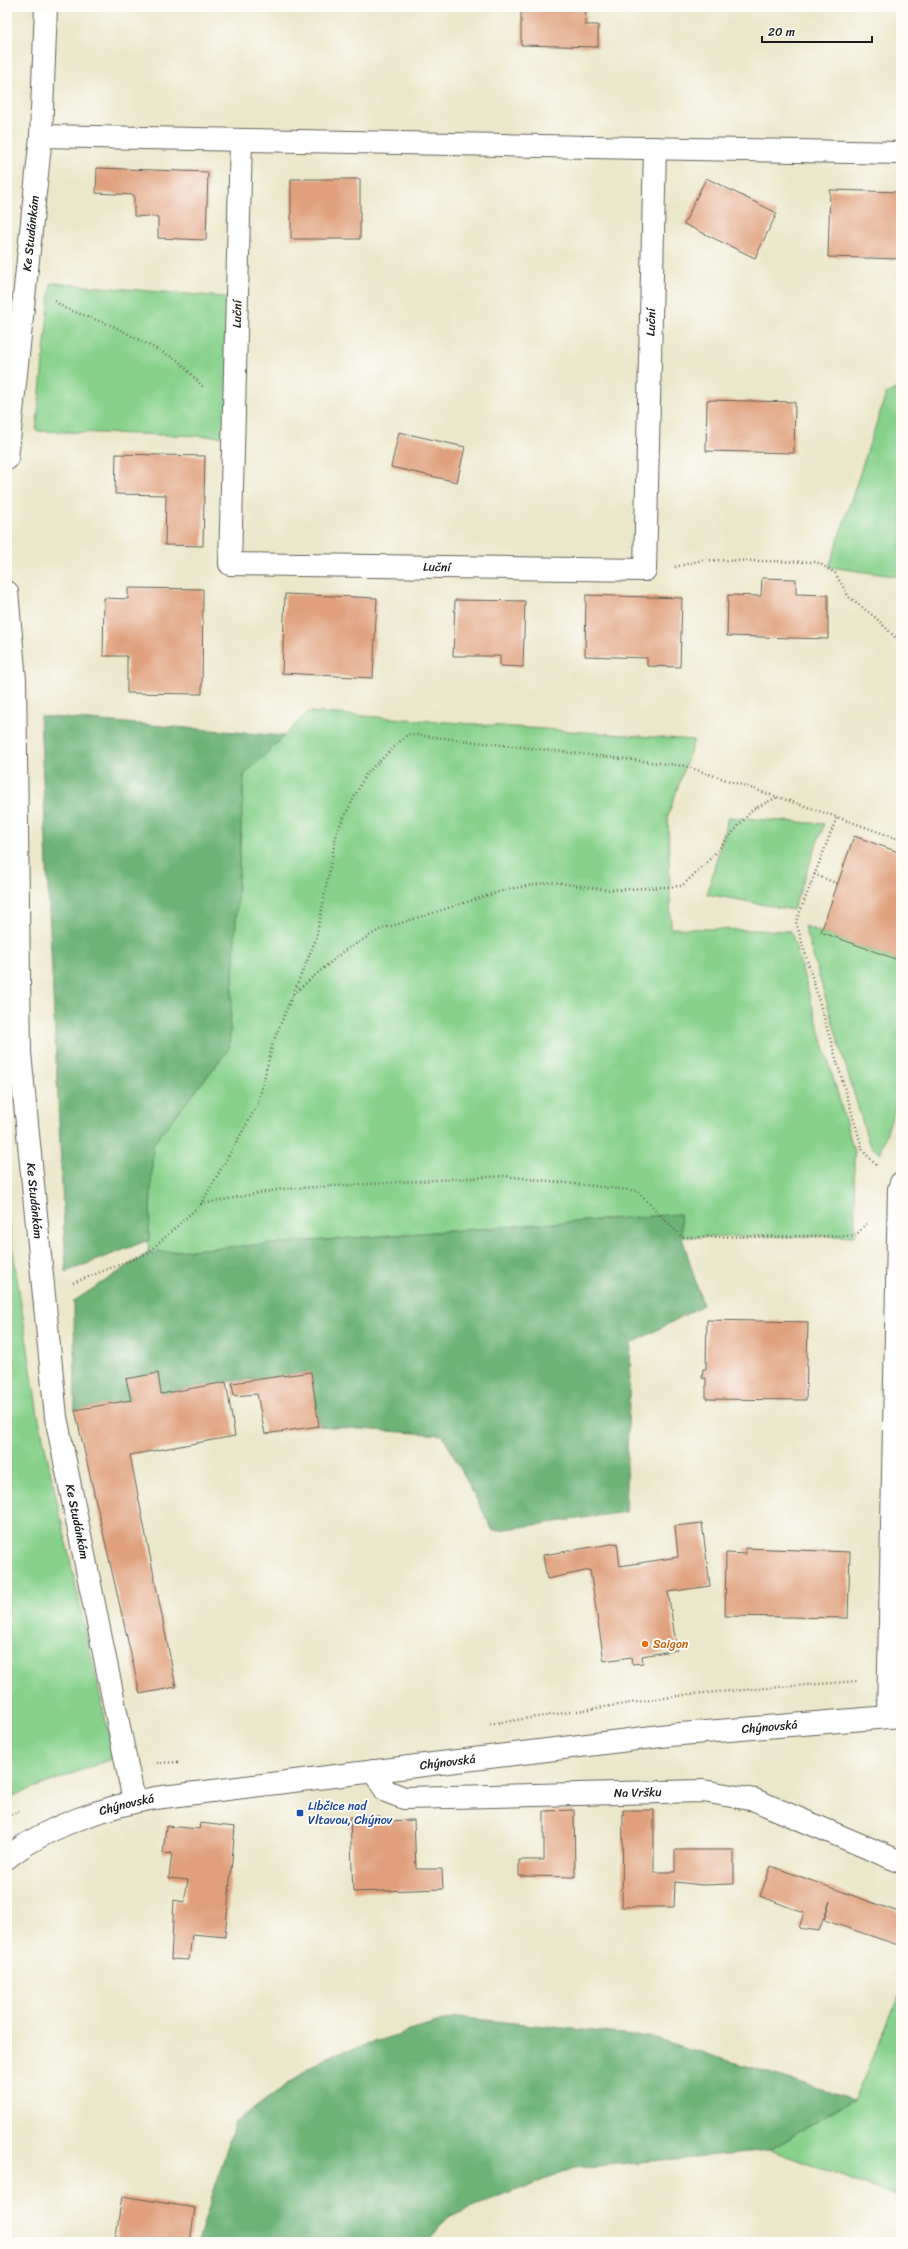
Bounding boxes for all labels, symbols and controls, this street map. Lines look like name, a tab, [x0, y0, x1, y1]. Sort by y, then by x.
scale bar	[762, 18, 872, 44]
text: 20 m	[768, 21, 795, 43]
street label: Ke Studánkám	[16, 194, 46, 272]
street label: Luční	[226, 298, 248, 328]
street label: Luční	[640, 306, 662, 336]
street label: Luční	[423, 556, 453, 578]
street label: Ke Studánkám	[20, 1162, 49, 1240]
street label: Ke Studánkám	[59, 1482, 96, 1561]
place label: Saigon	[653, 1633, 689, 1655]
marker: Saigon	[640, 1639, 650, 1649]
street label: Chýnovská	[741, 1714, 798, 1740]
street label: Chýnovská	[418, 1748, 477, 1776]
street label: Na Vršku	[614, 1781, 663, 1804]
street label: Chýnovská	[96, 1787, 156, 1822]
place label: Libčice nad Vltavou, Chýnov	[308, 1795, 393, 1831]
marker: Libčice nad Vltavou, Chýnov	[295, 1808, 305, 1818]

